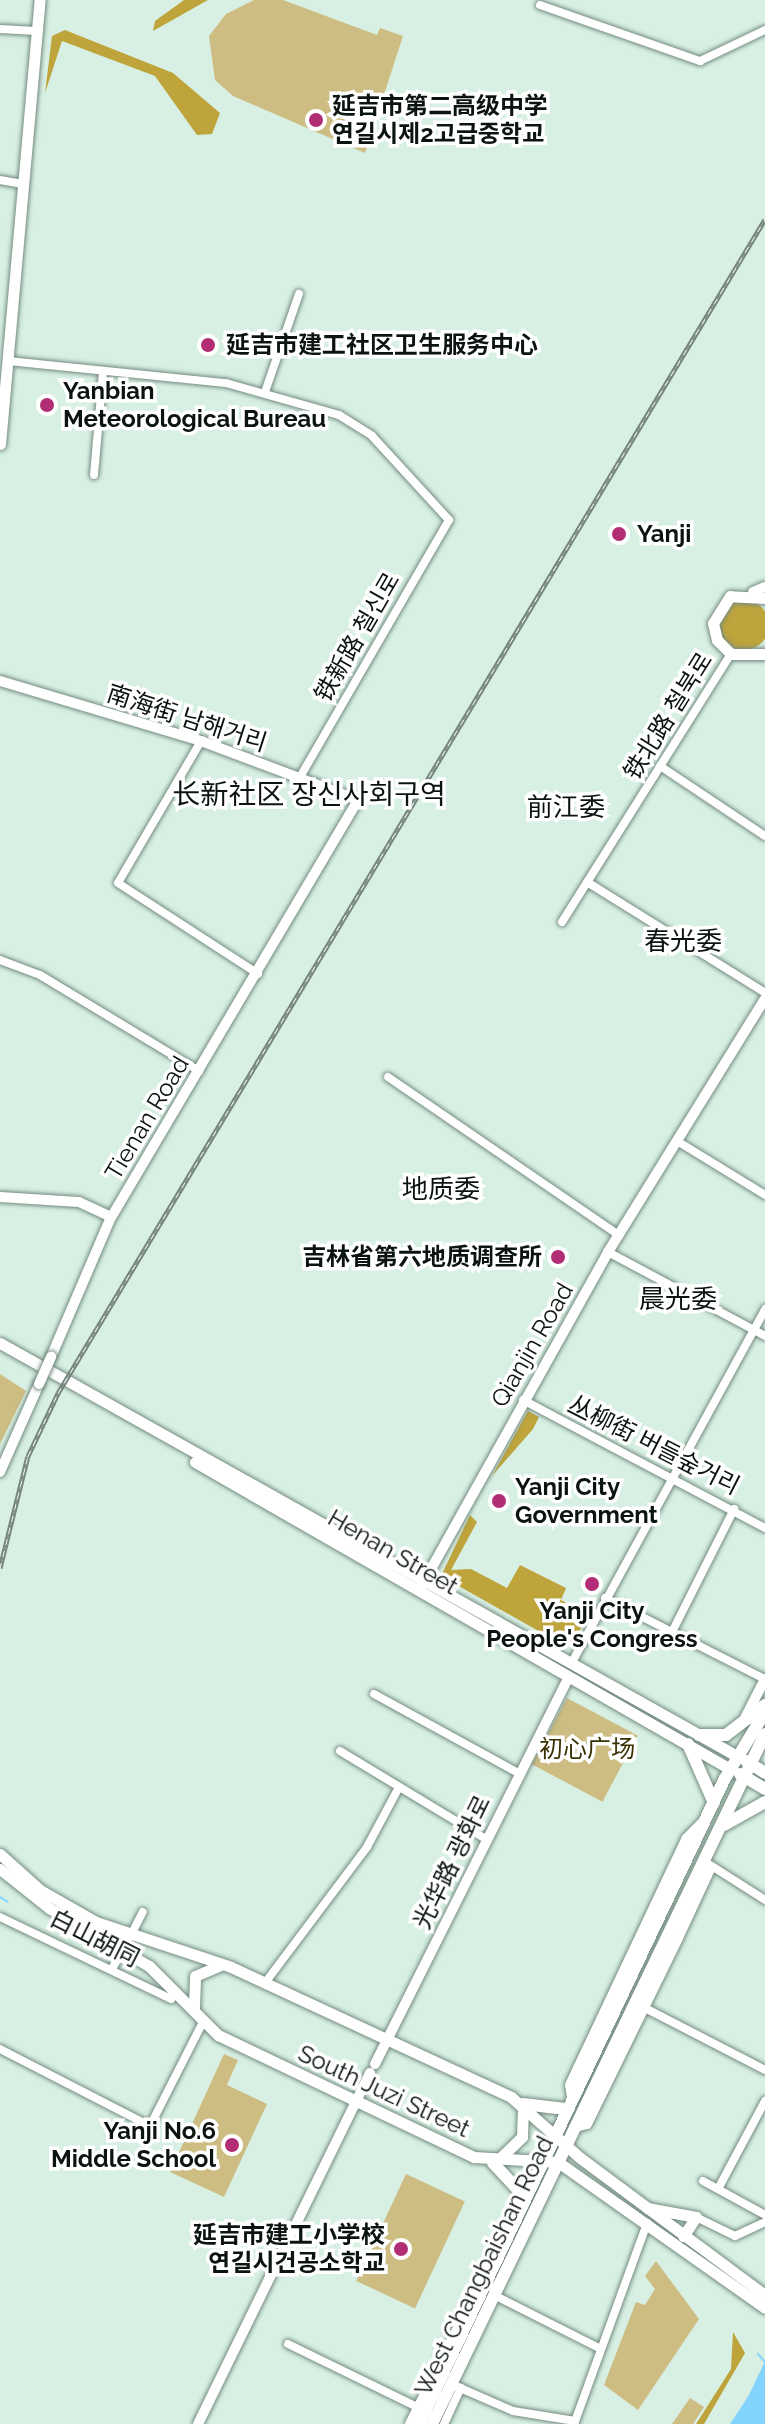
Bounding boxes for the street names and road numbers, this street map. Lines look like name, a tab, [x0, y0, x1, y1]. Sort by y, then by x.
street label: 铁新路 철신로	[308, 567, 406, 707]
street label: 铁北路 철북로	[618, 647, 718, 785]
street label: 南海街 남해거리	[103, 679, 271, 757]
street label: Tienan Road	[99, 1051, 195, 1185]
street label: Qianjin Road	[485, 1278, 579, 1412]
street label: 丛柳街 버들숲거리	[563, 1389, 745, 1501]
street label: Henan Street	[323, 1503, 463, 1601]
street label: 光华路 광화로	[407, 1791, 497, 1933]
street label: 白山胡同	[46, 1903, 144, 1973]
street label: South Juzi Street	[293, 2039, 475, 2143]
street label: West Changbaishan Road	[409, 2132, 559, 2400]

